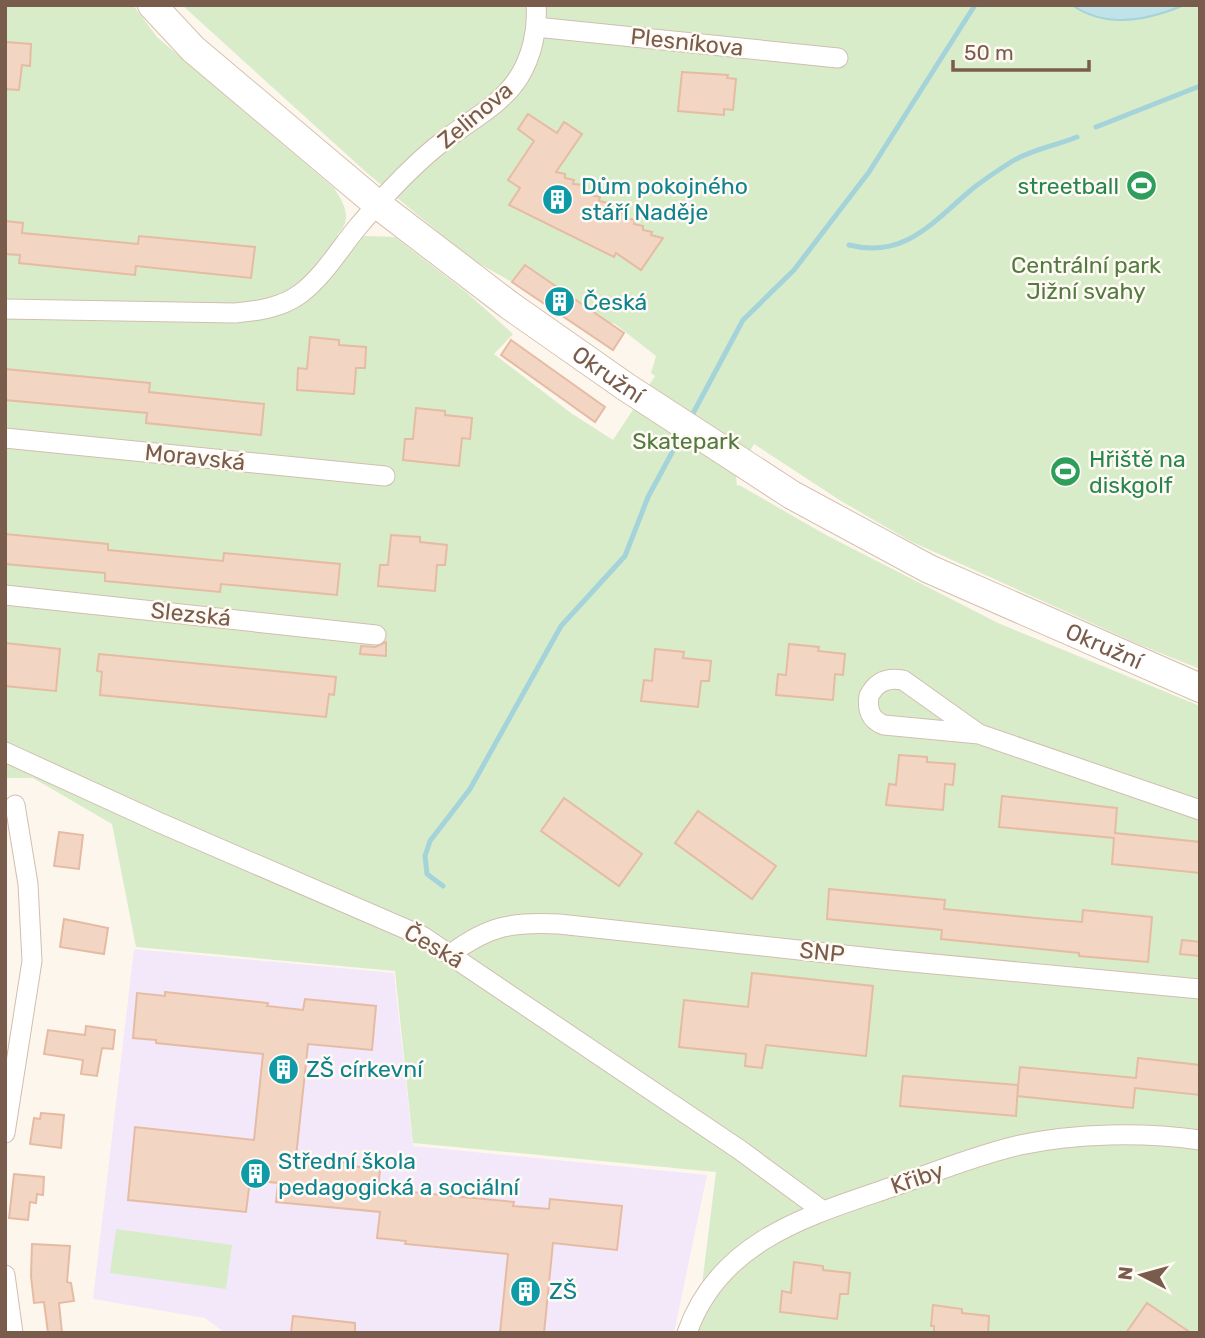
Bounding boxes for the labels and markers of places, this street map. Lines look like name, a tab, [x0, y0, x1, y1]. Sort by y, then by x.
sports icon: streetball	[1125, 169, 1159, 203]
place label: Dům pokojného stáří Naděje	[581, 172, 748, 226]
place label: streetball	[1018, 172, 1119, 200]
building icon: Dům pokojného stáří Naděje	[541, 182, 575, 216]
building icon: Česká	[543, 285, 577, 319]
place label: Česká	[583, 288, 647, 316]
place label: Hřiště na diskgolf	[1089, 445, 1186, 499]
sports icon: Hřiště na diskgolf	[1049, 455, 1083, 489]
building icon: ZŠ církevní	[266, 1052, 300, 1086]
place label: ZŠ církevní	[306, 1055, 424, 1083]
place label: Střední škola pedagogická a sociální	[278, 1147, 521, 1201]
building icon: Střední škola pedagogická a sociální	[238, 1157, 272, 1191]
building icon: ZŠ	[509, 1274, 543, 1308]
place label: ZŠ	[549, 1277, 577, 1305]

